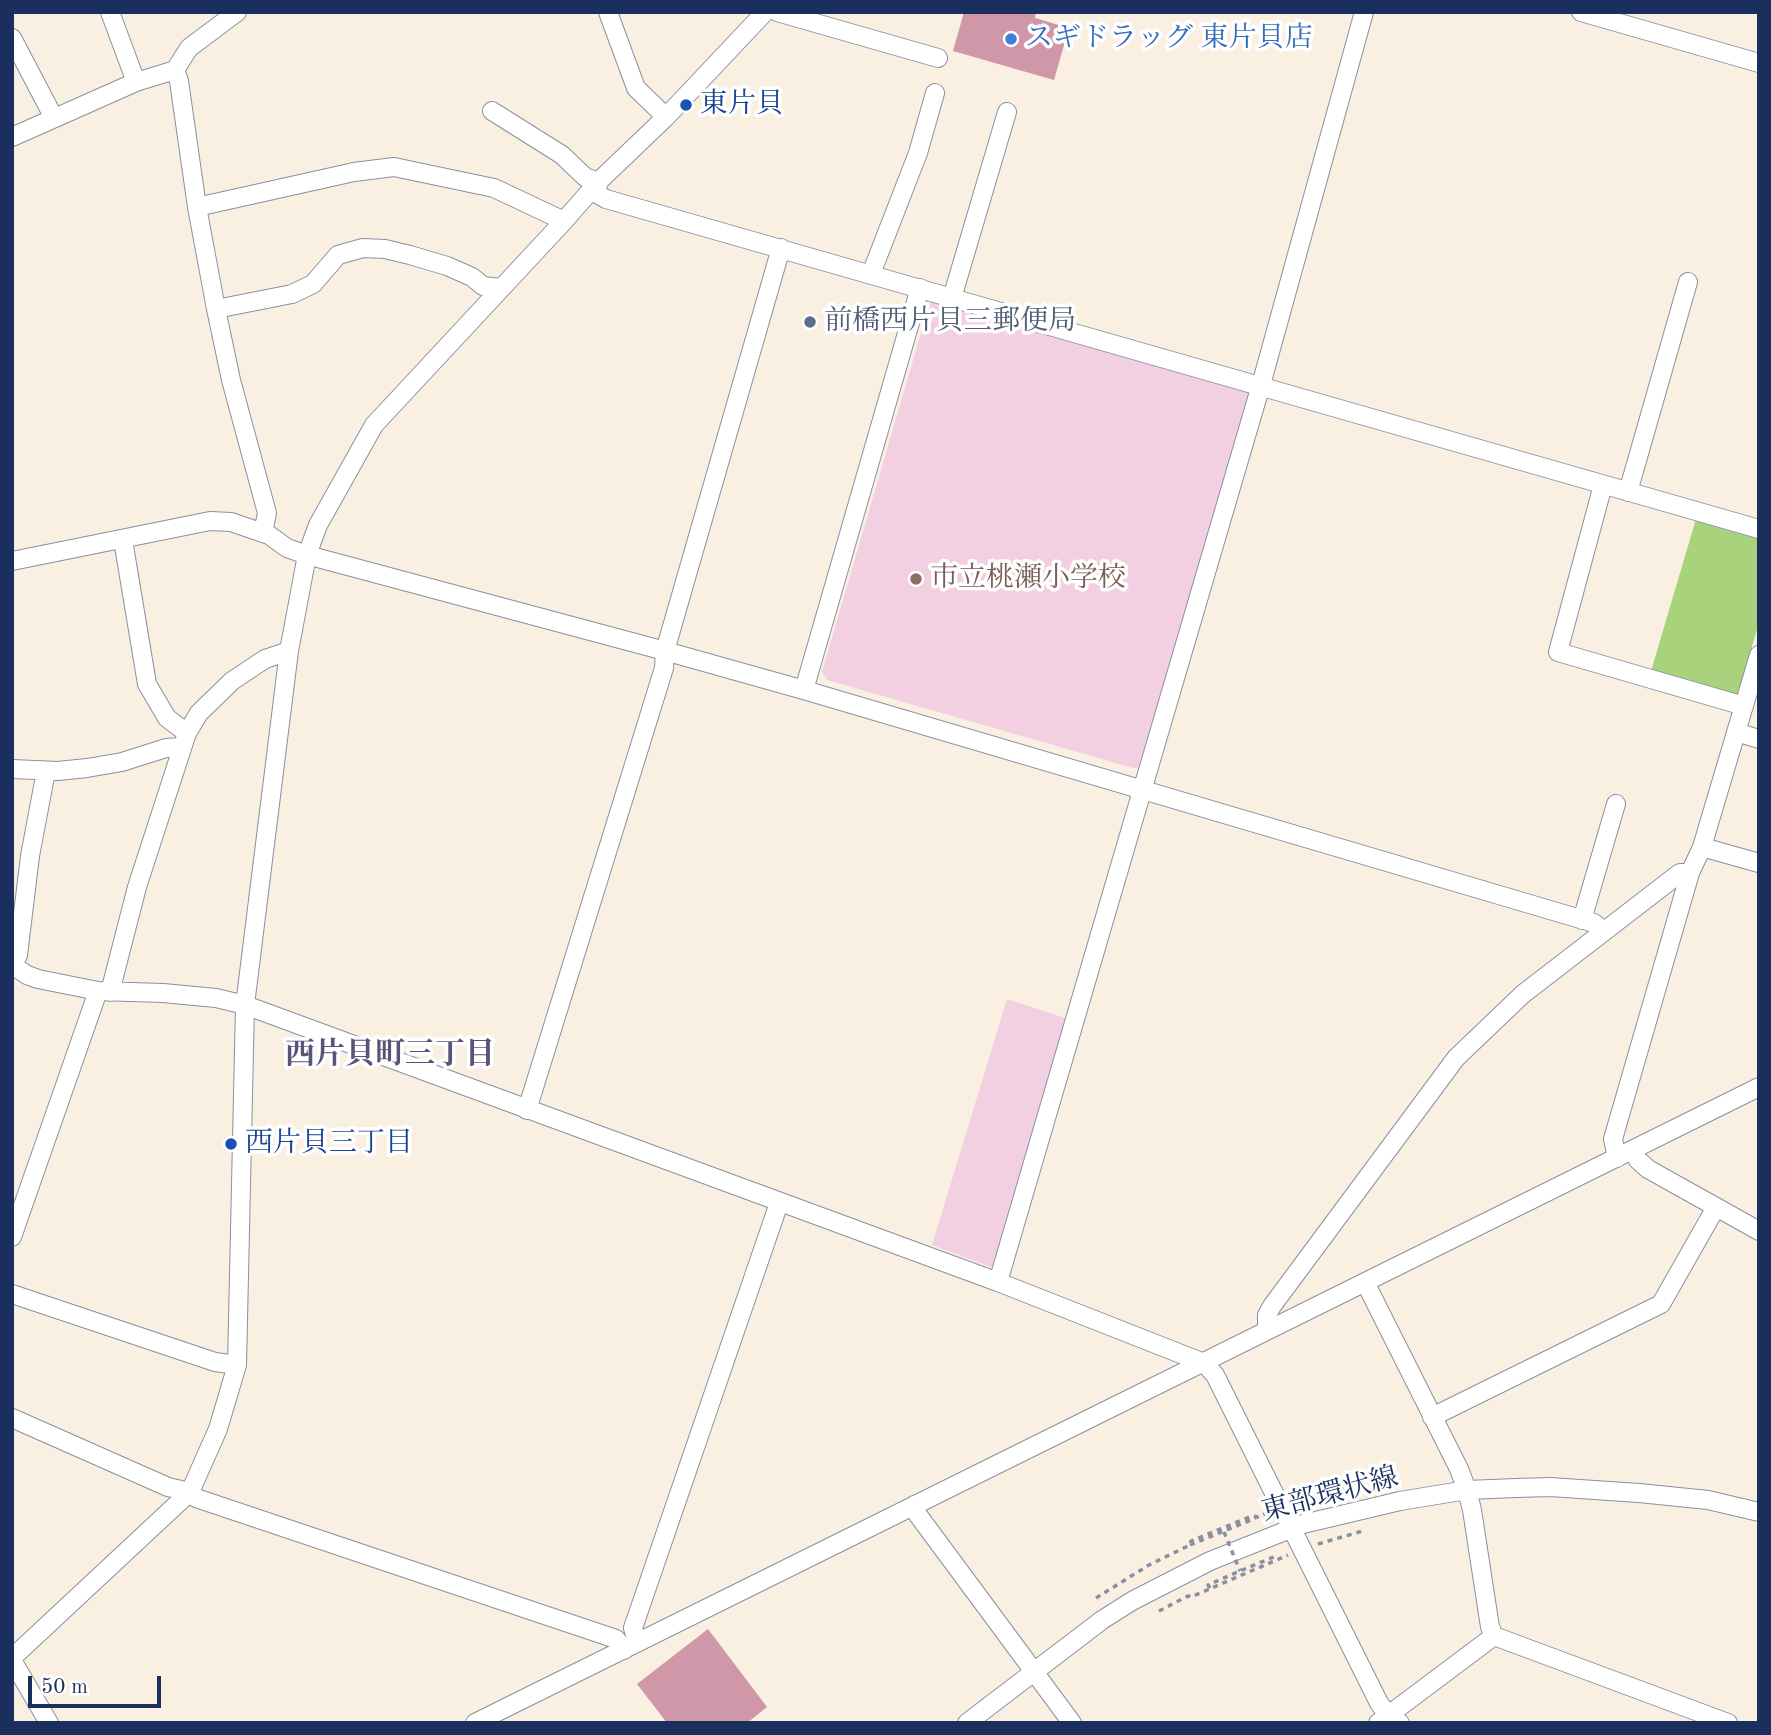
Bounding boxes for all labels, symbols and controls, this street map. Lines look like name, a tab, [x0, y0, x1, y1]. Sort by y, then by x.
place label: スギドラッグ 東片貝店	[1025, 22, 1313, 56]
marker: スギドラッグ 東片貝店	[1003, 31, 1019, 47]
place label: 東片貝	[700, 88, 784, 122]
marker: 東片貝	[678, 97, 694, 113]
place label: 前橋西片貝三郵便局	[824, 305, 1076, 339]
marker: 前橋西片貝三郵便局	[802, 314, 818, 330]
place label: 市立桃瀬小学校	[930, 562, 1126, 596]
marker: 市立桃瀬小学校	[908, 571, 924, 587]
district label: 西片貝町三丁目	[285, 1037, 495, 1073]
place label: 西片貝三丁目	[245, 1127, 413, 1161]
marker: 西片貝三丁目	[223, 1136, 239, 1152]
street label: 東部環状線	[1258, 1461, 1402, 1529]
scale bar	[32, 1662, 164, 1706]
text: 50 m	[41, 1677, 88, 1698]

